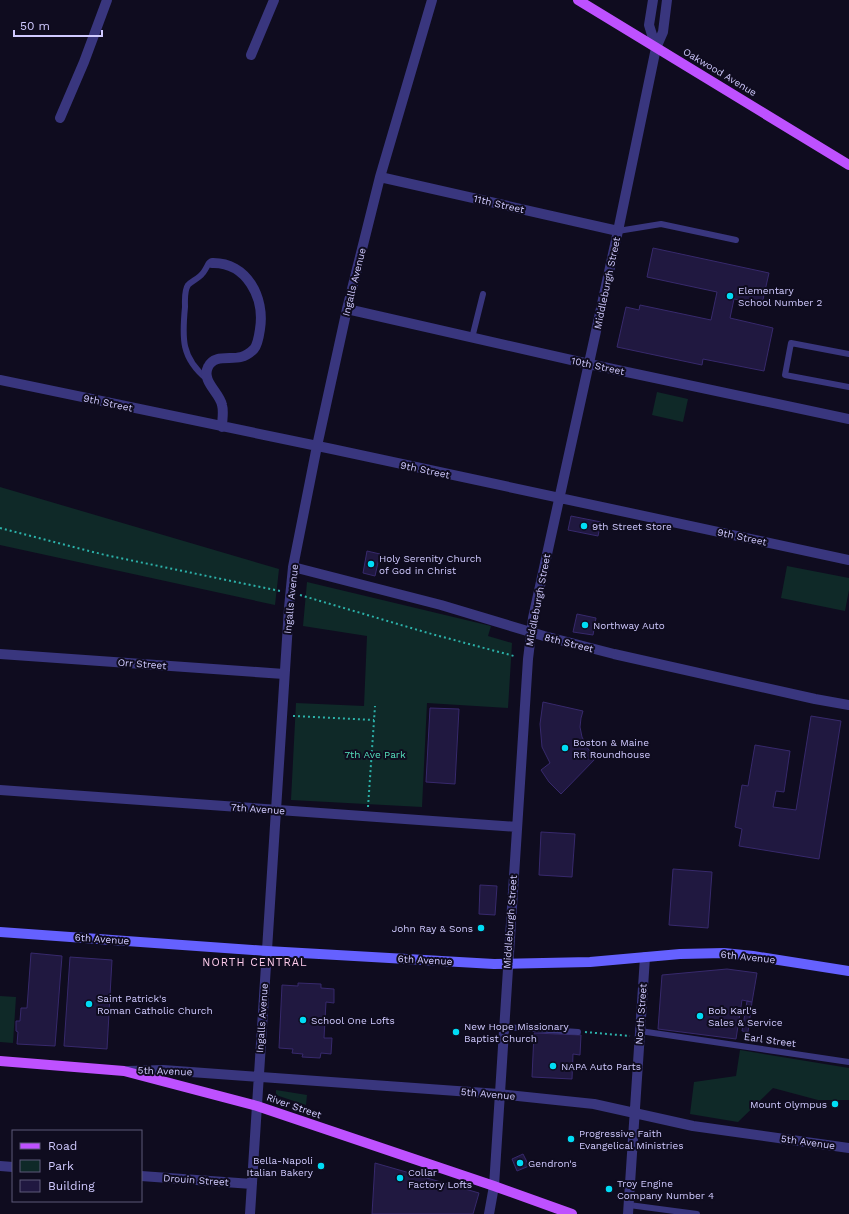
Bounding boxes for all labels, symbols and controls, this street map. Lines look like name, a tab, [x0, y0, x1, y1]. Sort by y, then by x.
scale bar	[14, 12, 102, 38]
text: 50 m	[20, 19, 50, 33]
street label: Oakwood Avenue	[681, 46, 759, 98]
street label: 11th Street	[473, 193, 526, 215]
street label: Middleburgh Street	[592, 235, 622, 330]
street label: Ingalls Avenue	[340, 247, 368, 317]
place label: Elementary School Number 2	[738, 285, 823, 308]
marker: Elementary School Number 2	[725, 291, 735, 301]
street label: 10th Street	[570, 355, 626, 377]
street label: 9th Street	[82, 392, 134, 414]
street label: 9th Street	[399, 459, 451, 481]
marker: 9th Street Store	[579, 521, 589, 531]
place label: 9th Street Store	[592, 521, 672, 532]
street label: 9th Street	[716, 526, 768, 548]
street label: Middleburgh Street	[524, 552, 553, 647]
place label: Holy Serenity Church of God in Christ	[379, 553, 482, 576]
marker: Holy Serenity Church of God in Christ	[366, 559, 376, 569]
street label: Ingalls Avenue	[282, 563, 300, 634]
marker: Northway Auto	[580, 620, 590, 630]
place label: Northway Auto	[593, 620, 665, 631]
street label: 8th Street	[543, 632, 595, 655]
street label: Orr Street	[117, 657, 168, 671]
place label: Boston & Maine RR Roundhouse	[573, 737, 650, 760]
marker: Boston & Maine RR Roundhouse	[560, 743, 570, 753]
park label: 7th Ave Park	[344, 749, 406, 760]
street label: 7th Avenue	[230, 802, 286, 816]
street label: Middleburgh Street	[501, 874, 519, 969]
place label: John Ray & Sons	[392, 923, 473, 934]
marker: John Ray & Sons	[476, 923, 486, 933]
street label: 6th Avenue	[74, 932, 130, 946]
street label: 6th Avenue	[720, 949, 776, 965]
street label: 6th Avenue	[397, 953, 453, 967]
district label: NORTH CENTRAL	[202, 956, 308, 969]
street label: North Street	[633, 982, 649, 1045]
street label: Ingalls Avenue	[254, 983, 270, 1053]
place label: Saint Patrick's Roman Catholic Church	[97, 993, 213, 1016]
marker: Saint Patrick's Roman Catholic Church	[84, 999, 94, 1009]
place label: Bob Karl's Sales & Service	[708, 1005, 783, 1028]
marker: Bob Karl's Sales & Service	[695, 1011, 705, 1021]
marker: School One Lofts	[298, 1015, 308, 1025]
place label: School One Lofts	[311, 1015, 395, 1026]
place label: New Hope Missionary Baptist Church	[464, 1021, 569, 1044]
marker: New Hope Missionary Baptist Church	[451, 1027, 461, 1037]
street label: Earl Street	[743, 1031, 797, 1049]
marker: NAPA Auto Parts	[548, 1061, 558, 1071]
place label: NAPA Auto Parts	[561, 1061, 641, 1072]
street label: 5th Avenue	[138, 1065, 193, 1077]
street label: 5th Avenue	[460, 1086, 516, 1102]
street label: River Street	[265, 1091, 324, 1121]
place label: Mount Olympus	[750, 1099, 827, 1110]
marker: Mount Olympus	[830, 1099, 840, 1109]
place label: Progressive Faith Evangelical Ministries	[579, 1128, 683, 1151]
legend	[12, 1130, 142, 1202]
street label: 5th Avenue	[780, 1133, 836, 1151]
marker: Progressive Faith Evangelical Ministries	[566, 1134, 576, 1144]
text: Road	[48, 1139, 77, 1153]
place label: Bella-Napoli Italian Bakery	[247, 1155, 314, 1178]
marker: Gendron's	[515, 1158, 525, 1168]
place label: Gendron's	[528, 1158, 577, 1169]
text: Park	[48, 1159, 74, 1173]
marker: Bella-Napoli Italian Bakery	[316, 1161, 326, 1171]
place label: Collar Factory Lofts	[408, 1167, 472, 1190]
street label: Drouin Street	[163, 1172, 230, 1188]
marker: Collar Factory Lofts	[395, 1173, 405, 1183]
place label: Troy Engine Company Number 4	[617, 1178, 714, 1201]
text: Building	[48, 1179, 95, 1193]
marker: Troy Engine Company Number 4	[604, 1184, 614, 1194]

